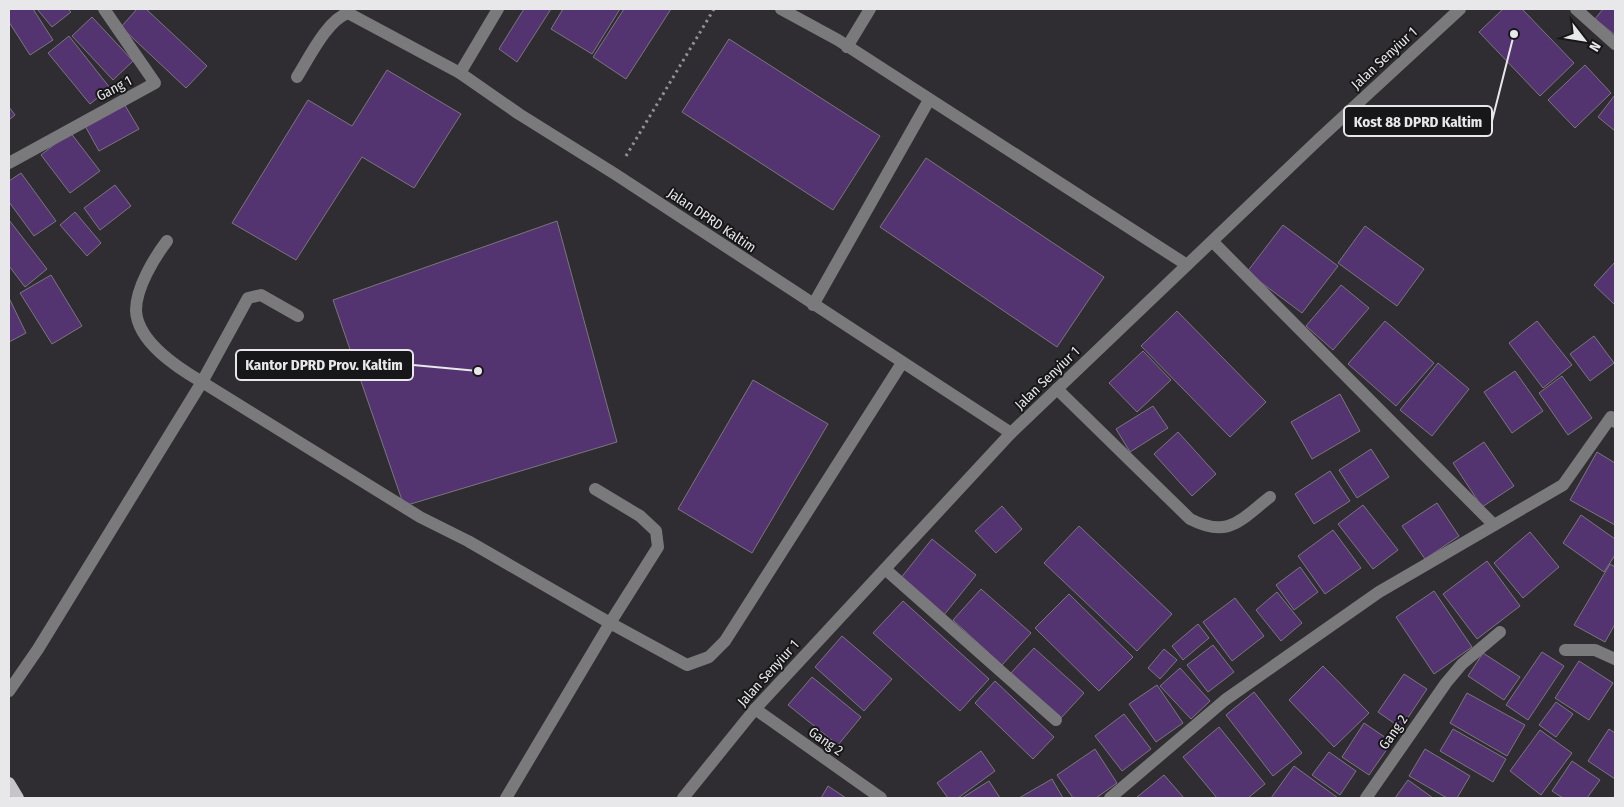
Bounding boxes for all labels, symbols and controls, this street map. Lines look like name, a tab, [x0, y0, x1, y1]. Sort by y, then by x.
north arrow	[1559, 15, 1609, 65]
street label: Jalan Senyiur 1	[1348, 24, 1421, 93]
text: N	[1585, 38, 1604, 54]
street label: Gang 1	[94, 72, 135, 105]
callout: Kost 88 DPRD Kaltim	[1344, 106, 1492, 136]
text: Kost 88 DPRD Kaltim	[1354, 113, 1482, 131]
street label: Jalan DPRD Kaltim	[664, 185, 759, 256]
street label: Jalan Senyiur 1	[1011, 343, 1083, 414]
callout: Kantor DPRD Prov. Kaltim	[236, 350, 413, 380]
text: Kantor DPRD Prov. Kaltim	[245, 356, 403, 374]
street label: Jalan Senyiur 1	[734, 637, 803, 710]
street label: Gang 2	[1375, 712, 1411, 753]
street label: Gang 2	[805, 723, 846, 759]

